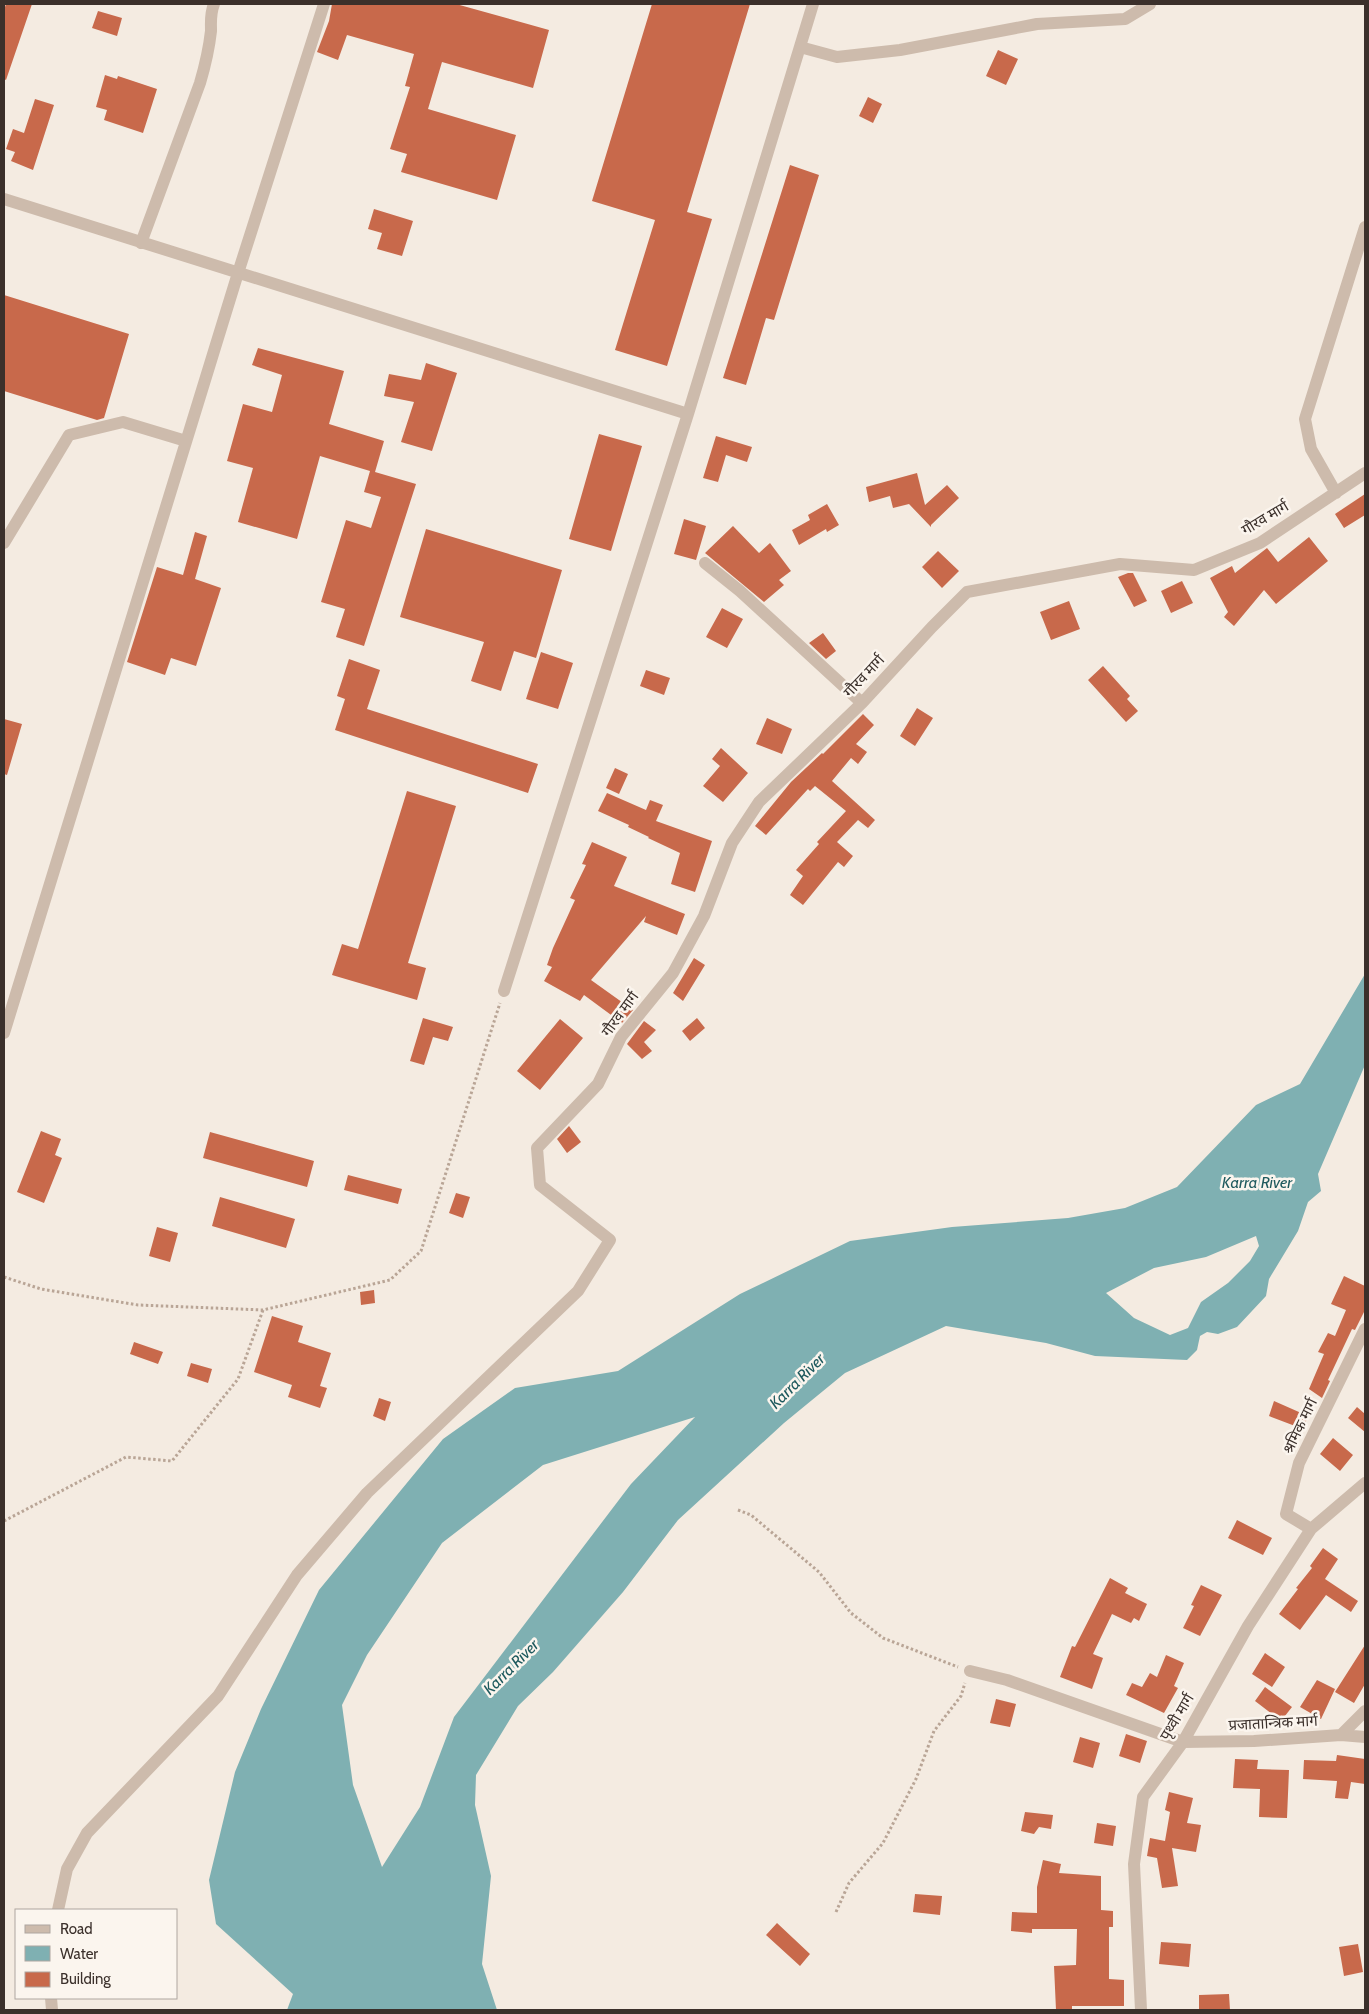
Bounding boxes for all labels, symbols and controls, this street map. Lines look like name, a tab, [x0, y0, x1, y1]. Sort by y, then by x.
street label: गौरव मार्ग	[1238, 497, 1293, 539]
street label: गौरव मार्ग	[840, 650, 889, 701]
street label: गौरव मार्ग	[598, 987, 643, 1040]
water label: Karra River	[1222, 1173, 1293, 1192]
water label: Karra River	[765, 1349, 829, 1413]
street label: श्रमिक मार्ग	[1279, 1394, 1322, 1457]
water label: Karra River	[479, 1635, 543, 1699]
street label: पृथ्वी मार्ग	[1156, 1690, 1199, 1744]
street label: प्रजातान्त्रिक मार्ग	[1228, 1712, 1319, 1734]
legend	[15, 1909, 178, 1999]
text: Road	[60, 1920, 93, 1938]
text: Water	[60, 1945, 98, 1963]
text: Building	[60, 1970, 111, 1988]

